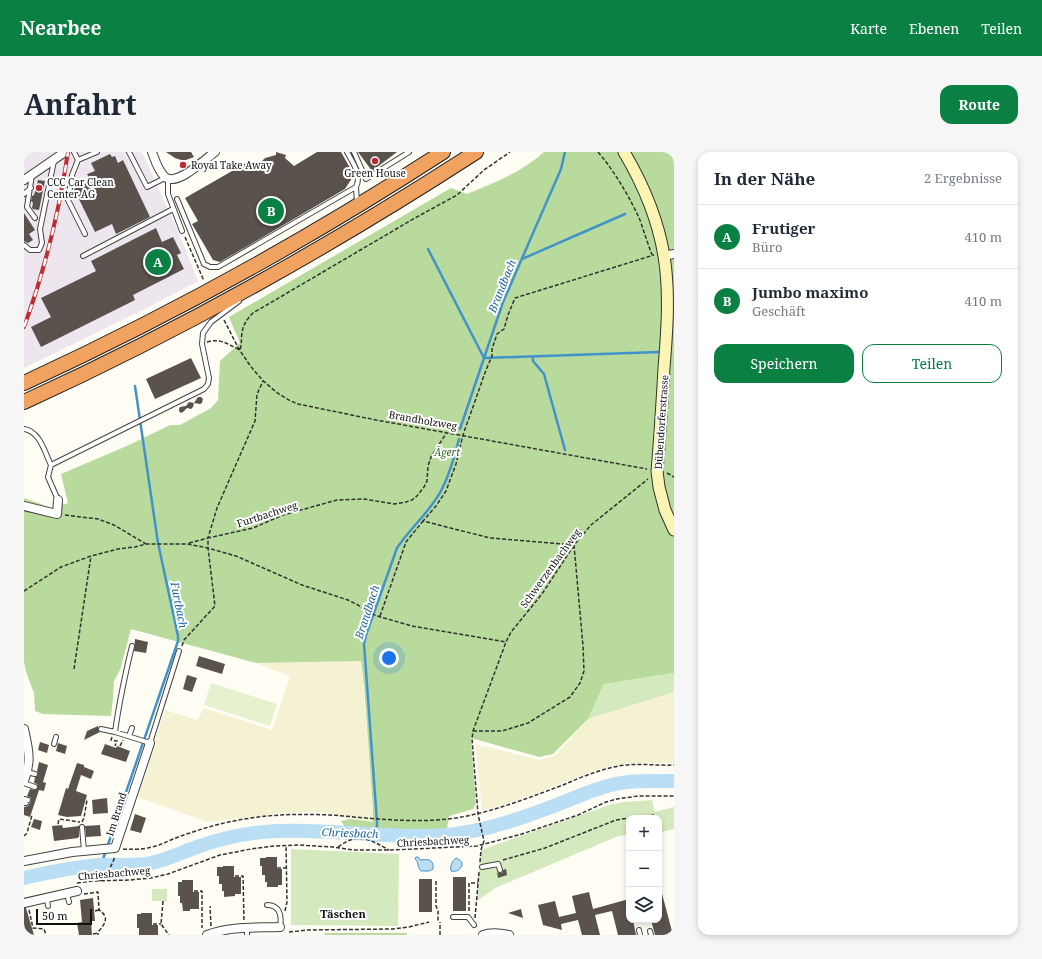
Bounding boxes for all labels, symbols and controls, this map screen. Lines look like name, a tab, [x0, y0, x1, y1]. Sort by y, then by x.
text: Nearbee	[20, 15, 101, 41]
text: Karte	[850, 19, 887, 38]
text: Ebenen	[909, 19, 959, 38]
text: Teilen	[981, 19, 1022, 38]
text: Anfahrt	[24, 85, 137, 123]
button: Route	[940, 85, 1018, 124]
marker: Green House	[370, 156, 380, 166]
place label: Royal Take Away	[191, 158, 272, 172]
marker: Royal Take Away	[178, 160, 188, 170]
place label: Green House	[344, 166, 406, 180]
text: In der Nähe	[714, 167, 815, 190]
text: 2 Ergebnisse	[924, 169, 1002, 187]
place label: CCC Car Clean Center AG	[47, 175, 114, 201]
marker: CCC Car Clean Center AG	[34, 183, 44, 193]
pin: B	[258, 196, 284, 226]
text: Frutiger	[752, 218, 815, 238]
text: A	[722, 228, 732, 246]
text: 410 m	[965, 228, 1002, 246]
text: Büro	[752, 238, 782, 256]
pin: A	[145, 247, 171, 277]
water label: Brandbach	[484, 257, 519, 315]
text: Jumbo maximo	[752, 282, 868, 302]
text: B	[723, 292, 731, 310]
text: 410 m	[965, 292, 1002, 310]
text: Geschäft	[752, 302, 805, 320]
button: Speichern	[714, 344, 854, 383]
button: Teilen	[862, 344, 1002, 383]
street label: Dübendorferstrasse	[651, 374, 671, 470]
street label: Brandholzweg	[388, 407, 459, 433]
park label: Ägert	[433, 445, 460, 459]
street label: Furtbachweg	[235, 497, 300, 530]
street label: Schwerzenbachweg	[517, 525, 584, 610]
water label: Furtbach	[167, 580, 191, 630]
water label: Brandbach	[350, 583, 382, 642]
your location	[379, 648, 399, 668]
street label: Im Brand	[102, 790, 130, 838]
map controls	[626, 815, 662, 923]
button: +	[626, 815, 662, 851]
water label: Chriesbach	[321, 824, 379, 841]
street label: Chriesbachweg	[396, 832, 470, 850]
button: −	[626, 851, 662, 887]
street label: Chriesbachweg	[77, 863, 151, 883]
button: layers	[626, 887, 662, 923]
district label: Täschen	[320, 906, 366, 921]
scale bar	[36, 907, 92, 926]
text: 50 m	[42, 908, 68, 923]

